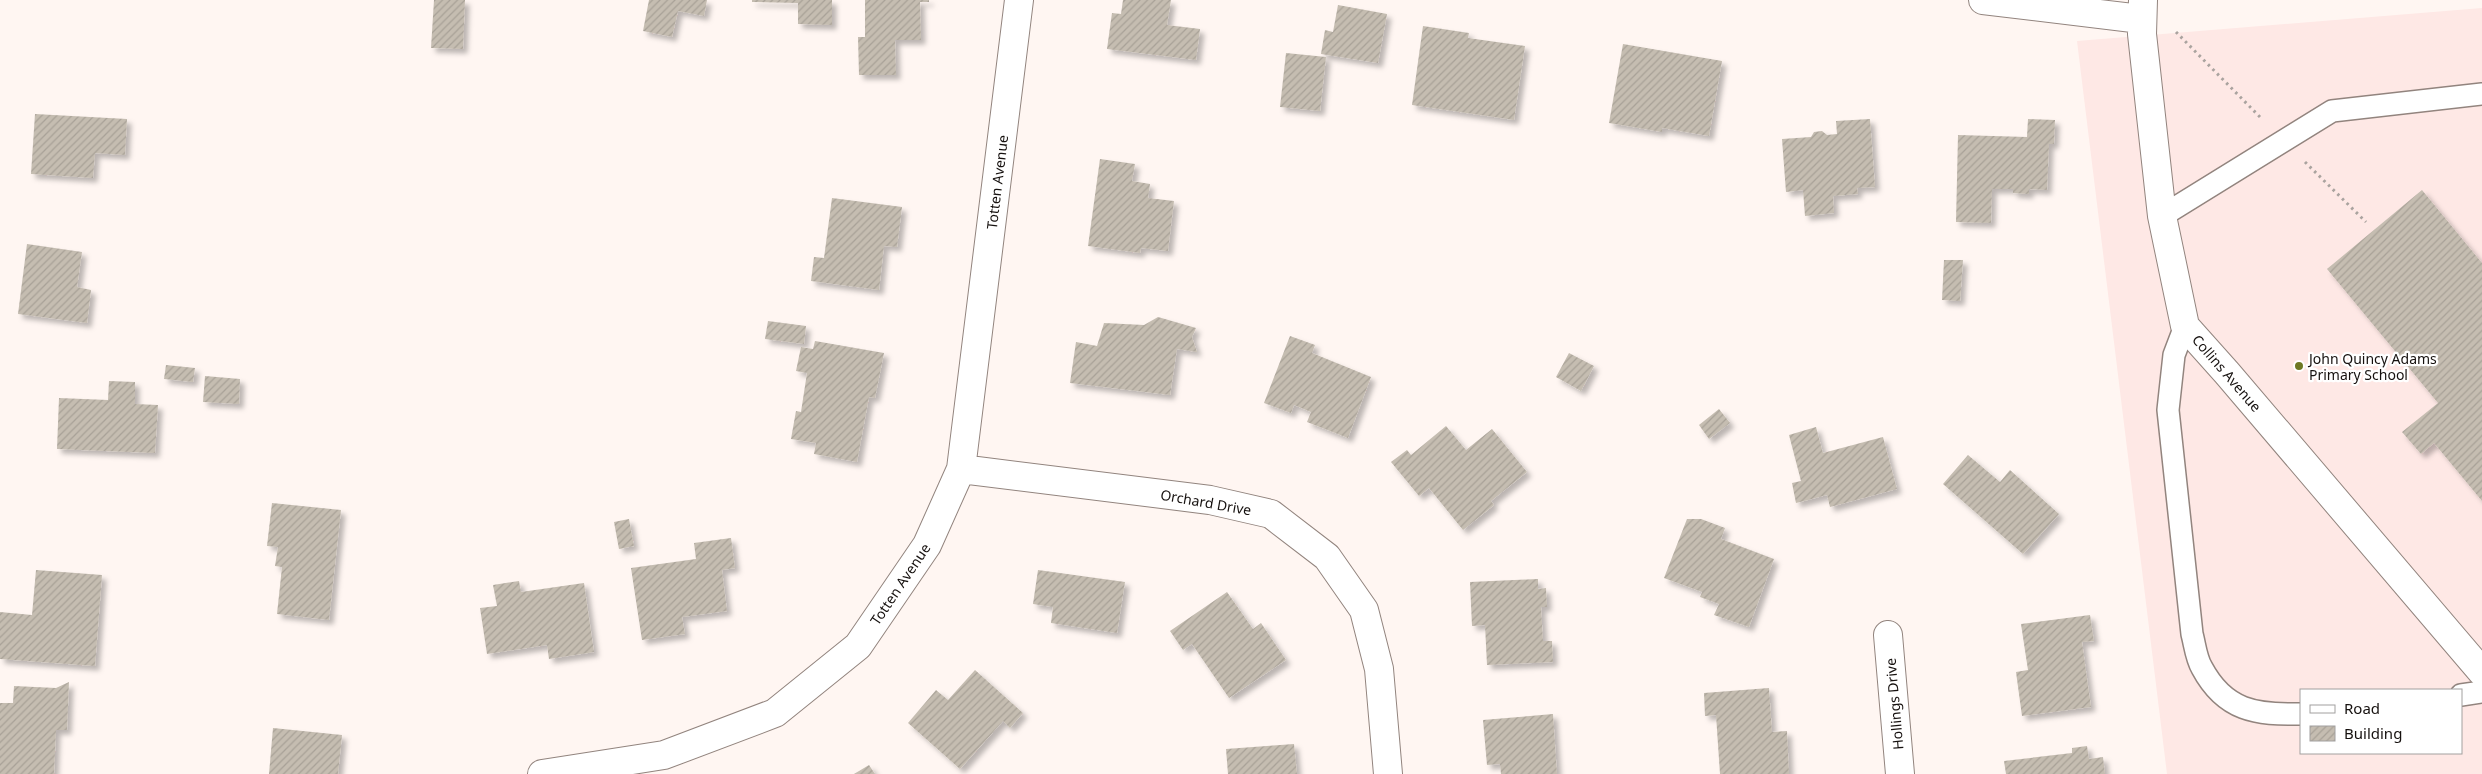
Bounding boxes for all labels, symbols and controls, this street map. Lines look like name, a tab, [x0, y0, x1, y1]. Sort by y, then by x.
street label: Totten Avenue	[982, 134, 1012, 230]
street label: Collins Avenue	[2188, 330, 2266, 416]
place label: John Quincy Adams Primary School	[2307, 349, 2437, 384]
marker: John Quincy Adams Primary School	[2293, 360, 2305, 372]
street label: Orchard Drive	[1159, 485, 1253, 519]
street label: Totten Avenue	[866, 539, 934, 629]
street label: Hollings Drive	[1881, 657, 1907, 751]
legend	[2300, 689, 2462, 754]
text: Road	[2344, 698, 2380, 718]
text: Building	[2344, 723, 2402, 743]

